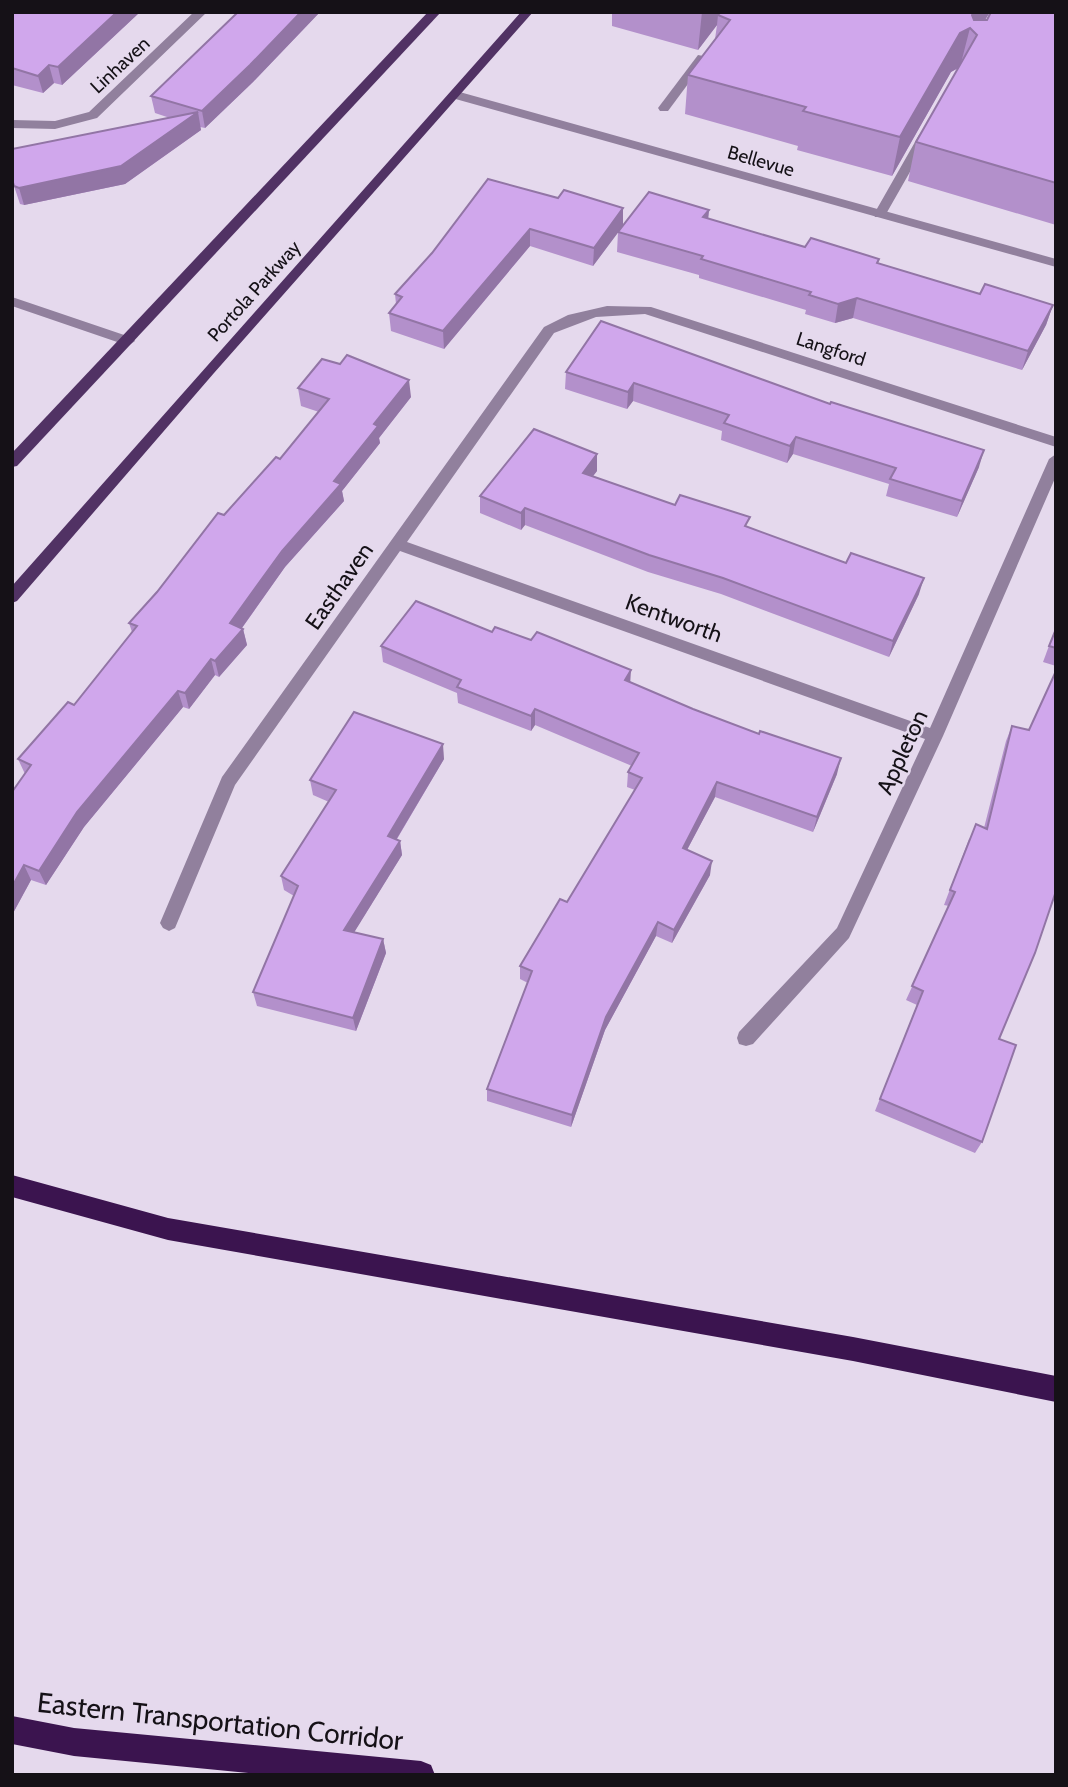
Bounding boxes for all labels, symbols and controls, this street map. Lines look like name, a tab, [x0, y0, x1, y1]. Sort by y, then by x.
street label: Linhaven	[86, 32, 154, 98]
street label: Bellevue	[725, 140, 797, 182]
street label: Portola Parkway	[203, 235, 306, 346]
street label: Langford	[793, 327, 869, 371]
street label: Easthaven	[299, 537, 379, 635]
street label: Kentworth	[622, 588, 726, 648]
street label: Appleton	[870, 705, 934, 799]
street label: Eastern Transportation Corridor	[35, 1685, 405, 1757]

